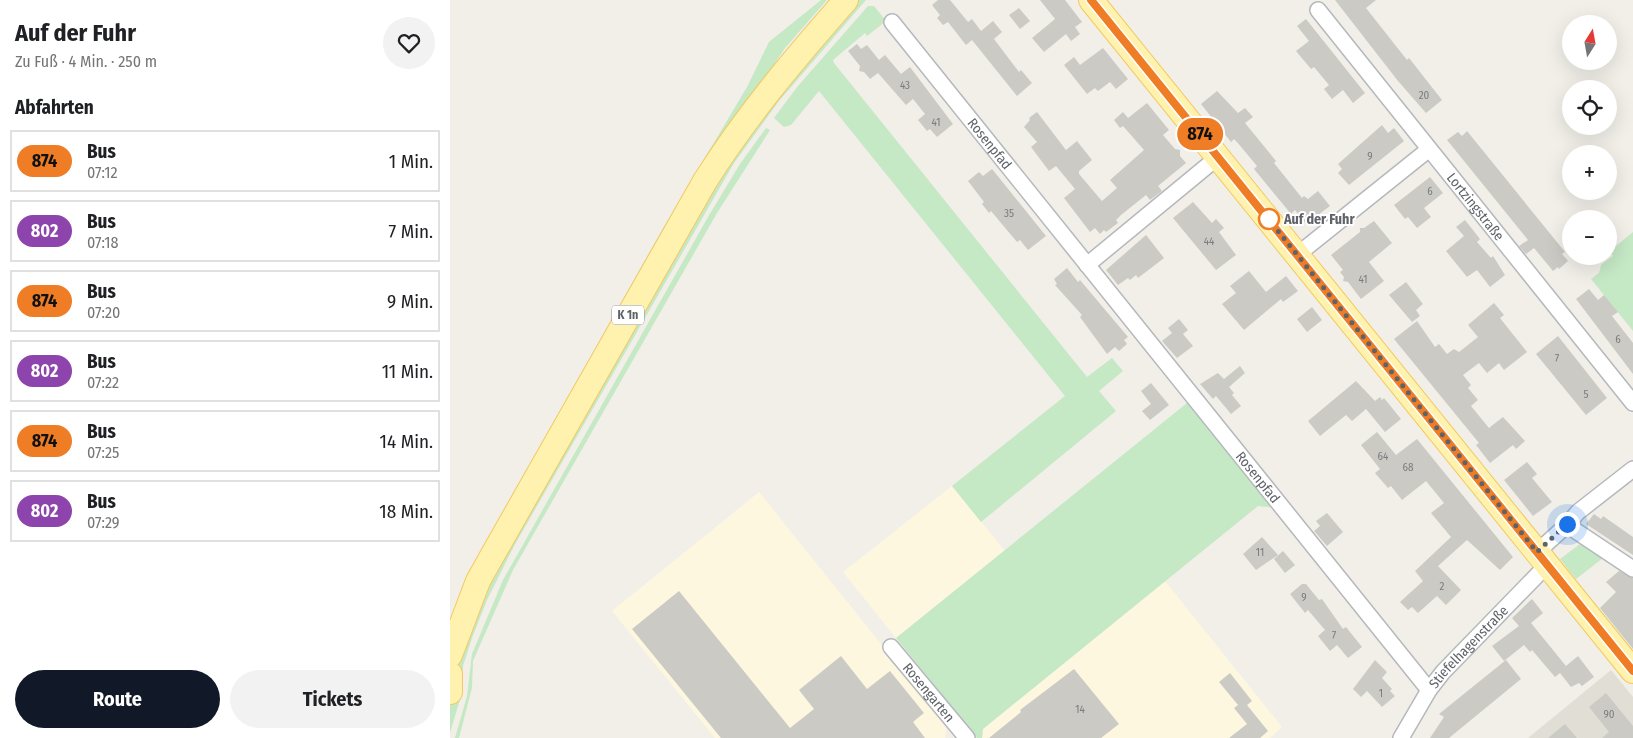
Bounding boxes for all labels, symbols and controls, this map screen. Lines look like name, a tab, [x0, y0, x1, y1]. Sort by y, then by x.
north arrow	[1562, 15, 1618, 70]
map controls	[1562, 15, 1617, 265]
button: heart	[383, 17, 435, 69]
text: Auf der Fuhr	[15, 19, 136, 47]
text: Zu Fuß · 4 Min. · 250 m	[15, 52, 157, 71]
house number: 43	[900, 79, 910, 92]
button: locate	[1562, 80, 1617, 135]
house number: 20	[1419, 89, 1430, 102]
text: Abfahrten	[15, 96, 94, 119]
street label: Rosenpfad	[964, 115, 1015, 173]
house number: 41	[931, 116, 941, 129]
line badge: 874	[1171, 118, 1229, 150]
text: 874	[1187, 123, 1213, 145]
text: Bus	[87, 140, 116, 163]
button: +	[1562, 145, 1617, 200]
text: 874	[32, 150, 57, 172]
text: 1 Min.	[389, 150, 433, 173]
house number: 9	[1367, 150, 1373, 163]
text: 07:12	[87, 163, 118, 182]
street label: Lortzingstraße	[1443, 170, 1508, 244]
house number: 6	[1427, 185, 1433, 198]
house number: 35	[1004, 207, 1014, 220]
marker: Auf der Fuhr	[1258, 208, 1280, 230]
text: Bus	[87, 210, 116, 233]
button: −	[1562, 210, 1617, 265]
place label: Auf der Fuhr	[1283, 211, 1355, 228]
text: 802	[31, 220, 58, 242]
text: 7 Min.	[389, 220, 433, 243]
text: 07:18	[87, 233, 119, 252]
house number: 44	[1204, 235, 1215, 248]
house number: 41	[1358, 273, 1368, 286]
text: Bus	[87, 280, 116, 303]
text: 874	[32, 290, 57, 312]
text: 9 Min.	[387, 290, 433, 313]
text: 07:20	[87, 303, 120, 322]
road number: K 1n	[612, 306, 644, 324]
house number: 6	[1615, 333, 1621, 346]
text: Bus	[87, 350, 116, 373]
house number: 7	[1555, 352, 1560, 365]
text: 802	[31, 360, 58, 382]
text: 11 Min.	[382, 360, 433, 383]
text: 07:22	[87, 373, 119, 392]
house number: 5	[1583, 388, 1589, 401]
text: Bus	[87, 420, 116, 443]
text: 874	[32, 430, 57, 452]
text: 14 Min.	[380, 430, 433, 453]
text: 07:25	[87, 443, 119, 462]
street label: Rosenpfad	[1232, 448, 1283, 507]
house number: 64	[1378, 450, 1389, 463]
house number: 68	[1403, 461, 1414, 474]
text: Bus	[87, 490, 116, 513]
text: 802	[31, 500, 58, 522]
text: 18 Min.	[379, 500, 433, 523]
your location	[1555, 512, 1580, 537]
text: 07:29	[87, 513, 120, 532]
house number: 11	[1256, 546, 1264, 559]
house number: 2	[1440, 580, 1445, 593]
house number: 9	[1301, 591, 1307, 604]
street label: Stiefelhagenstraße	[1425, 602, 1512, 692]
house number: 7	[1332, 629, 1337, 642]
street label: Rosengarten	[899, 660, 958, 726]
button: Route	[15, 670, 220, 728]
button: Tickets	[230, 670, 435, 728]
house number: 1	[1379, 687, 1383, 700]
house number: 14	[1075, 703, 1085, 716]
house number: 90	[1603, 708, 1615, 721]

